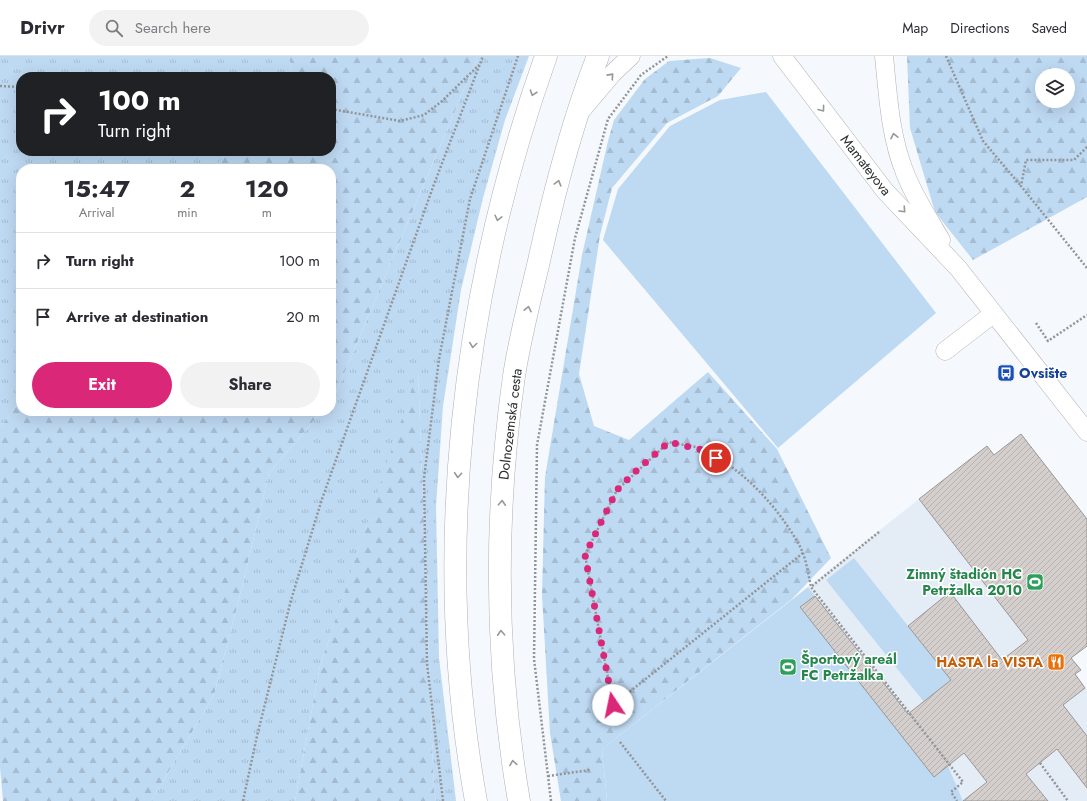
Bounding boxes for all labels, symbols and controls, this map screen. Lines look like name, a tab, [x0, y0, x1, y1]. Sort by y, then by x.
search box	[89, 10, 369, 46]
text: Drivr	[20, 14, 65, 41]
icon: search	[103, 17, 125, 39]
text: Search here	[135, 17, 211, 39]
text: Map	[902, 18, 928, 38]
text: Directions	[950, 18, 1010, 38]
text: Saved	[1032, 18, 1067, 38]
map controls	[1035, 68, 1075, 108]
button: layers	[1035, 68, 1075, 108]
one-way arrow	[606, 74, 613, 81]
text: 100 m	[98, 80, 181, 121]
icon: right	[32, 88, 84, 140]
one-way arrow	[529, 89, 538, 96]
one-way arrow	[817, 104, 824, 111]
text: Turn right	[98, 118, 170, 144]
street label: Mamateyova	[836, 130, 896, 200]
one-way arrow	[890, 132, 898, 139]
text: 15:47	[63, 171, 130, 206]
text: 2	[180, 171, 195, 206]
text: 120	[245, 171, 289, 206]
one-way arrow	[553, 179, 562, 186]
text: Arrival	[79, 203, 115, 222]
text: min	[177, 203, 198, 222]
text: m	[262, 203, 272, 222]
one-way arrow	[898, 205, 906, 213]
one-way arrow	[494, 215, 502, 221]
icon: right	[32, 250, 54, 272]
text: Turn right	[66, 250, 134, 272]
text: 100 m	[279, 250, 320, 272]
icon: arrive	[32, 306, 54, 328]
text: Arrive at destination	[66, 306, 208, 328]
text: 20 m	[286, 306, 320, 328]
one-way arrow	[524, 306, 532, 312]
one-way arrow	[469, 342, 478, 349]
button: Exit	[32, 362, 172, 408]
button: Share	[180, 362, 320, 408]
bus stop icon: Ovsište	[996, 363, 1016, 383]
place label: Ovsište	[1019, 363, 1067, 383]
street label: Dolnozemská cesta	[493, 367, 527, 481]
pin	[699, 441, 733, 475]
icon: arrive	[705, 447, 727, 469]
one-way arrow	[454, 472, 463, 478]
one-way arrow	[498, 500, 506, 506]
place label: Zimný štadión HC Petržalka 2010	[906, 564, 1022, 600]
sports icon: Zimný štadión HC Petržalka 2010	[1025, 572, 1045, 592]
one-way arrow	[497, 630, 506, 636]
place label: Športový areál FC Petržalka	[801, 649, 897, 685]
place label: HASTA la VISTA	[936, 652, 1044, 672]
restaurant icon: HASTA la VISTA	[1046, 652, 1066, 672]
sports icon: Športový areál FC Petržalka	[778, 657, 798, 677]
position arrow	[592, 684, 634, 726]
one-way arrow	[509, 759, 518, 766]

